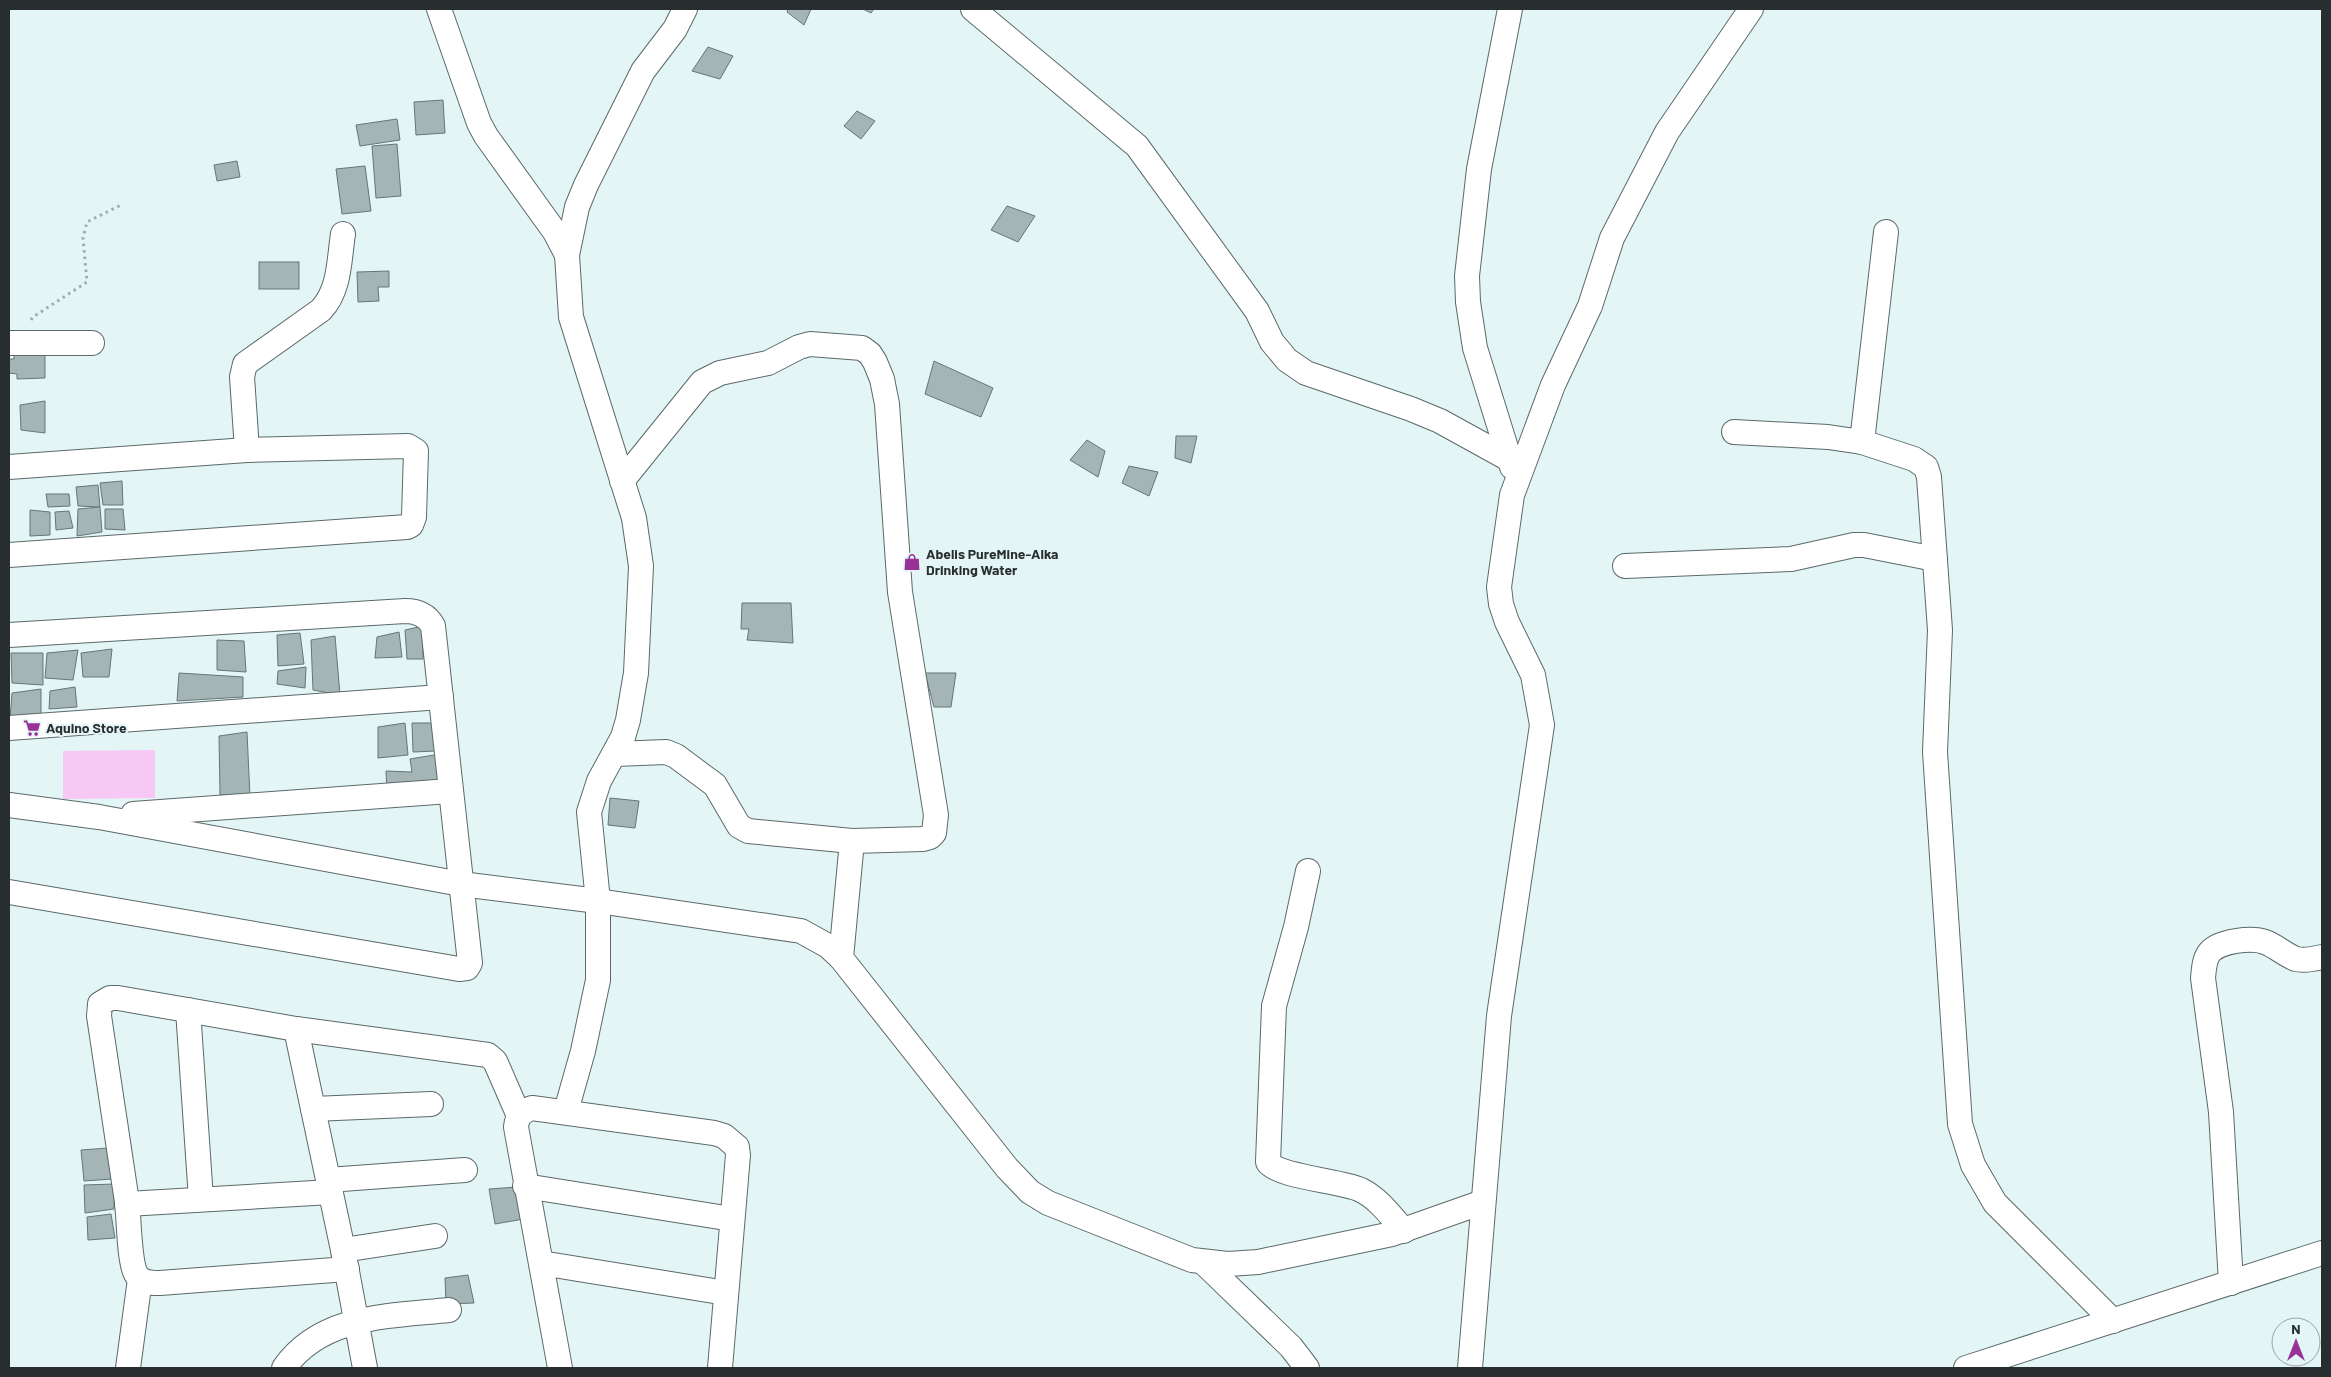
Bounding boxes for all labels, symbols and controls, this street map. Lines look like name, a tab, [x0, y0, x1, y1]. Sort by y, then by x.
place label: Abelis PureMine-Alka Drinking Water	[926, 545, 1059, 578]
shop icon: Abelis PureMine-Alka Drinking Water	[902, 552, 922, 572]
supermarket icon: Aquino Store	[22, 718, 42, 738]
place label: Aquino Store	[46, 719, 127, 736]
north arrow	[2271, 1317, 2321, 1367]
text: N	[2291, 1320, 2301, 1337]

